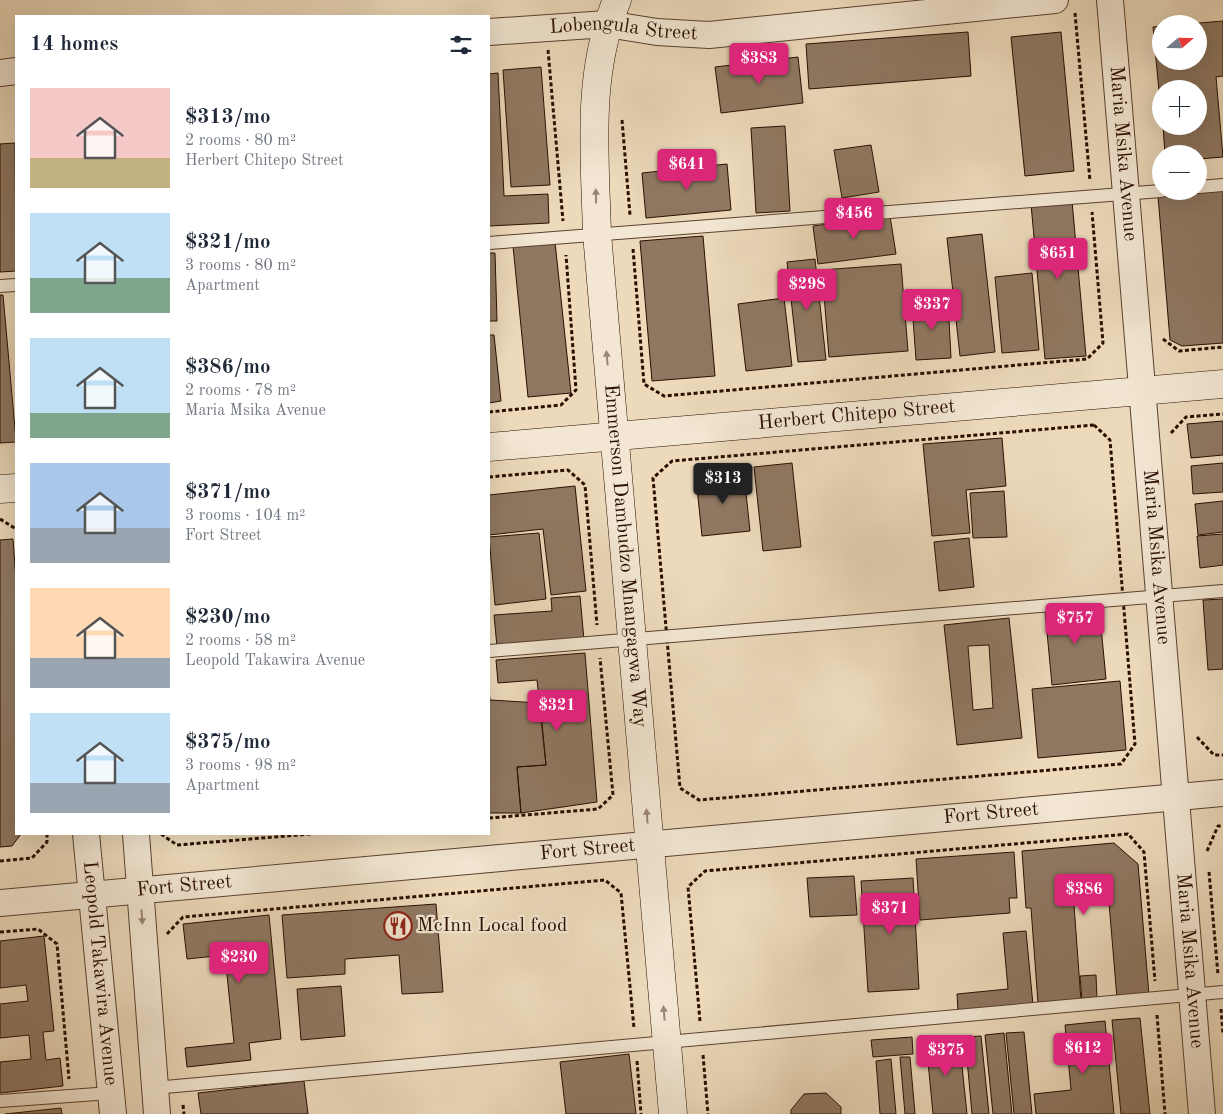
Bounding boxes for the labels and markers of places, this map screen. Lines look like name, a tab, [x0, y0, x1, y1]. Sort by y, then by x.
pin: $383	[729, 42, 789, 85]
pin: $641	[657, 148, 717, 191]
pin: $456	[824, 198, 884, 240]
pin: $651	[1028, 238, 1088, 280]
pin: $298	[777, 268, 837, 311]
pin: $337	[902, 288, 962, 331]
pin: $313	[693, 462, 753, 505]
pin: $757	[1045, 602, 1105, 645]
pin: $321	[527, 690, 587, 732]
pin: $386	[1054, 874, 1114, 916]
pin: $371	[860, 892, 920, 935]
restaurant icon: McInn Local food	[383, 911, 413, 941]
place label: McInn Local food	[417, 916, 567, 936]
pin: $230	[209, 942, 269, 984]
pin: $612	[1053, 1032, 1113, 1075]
pin: $375	[916, 1034, 976, 1077]

